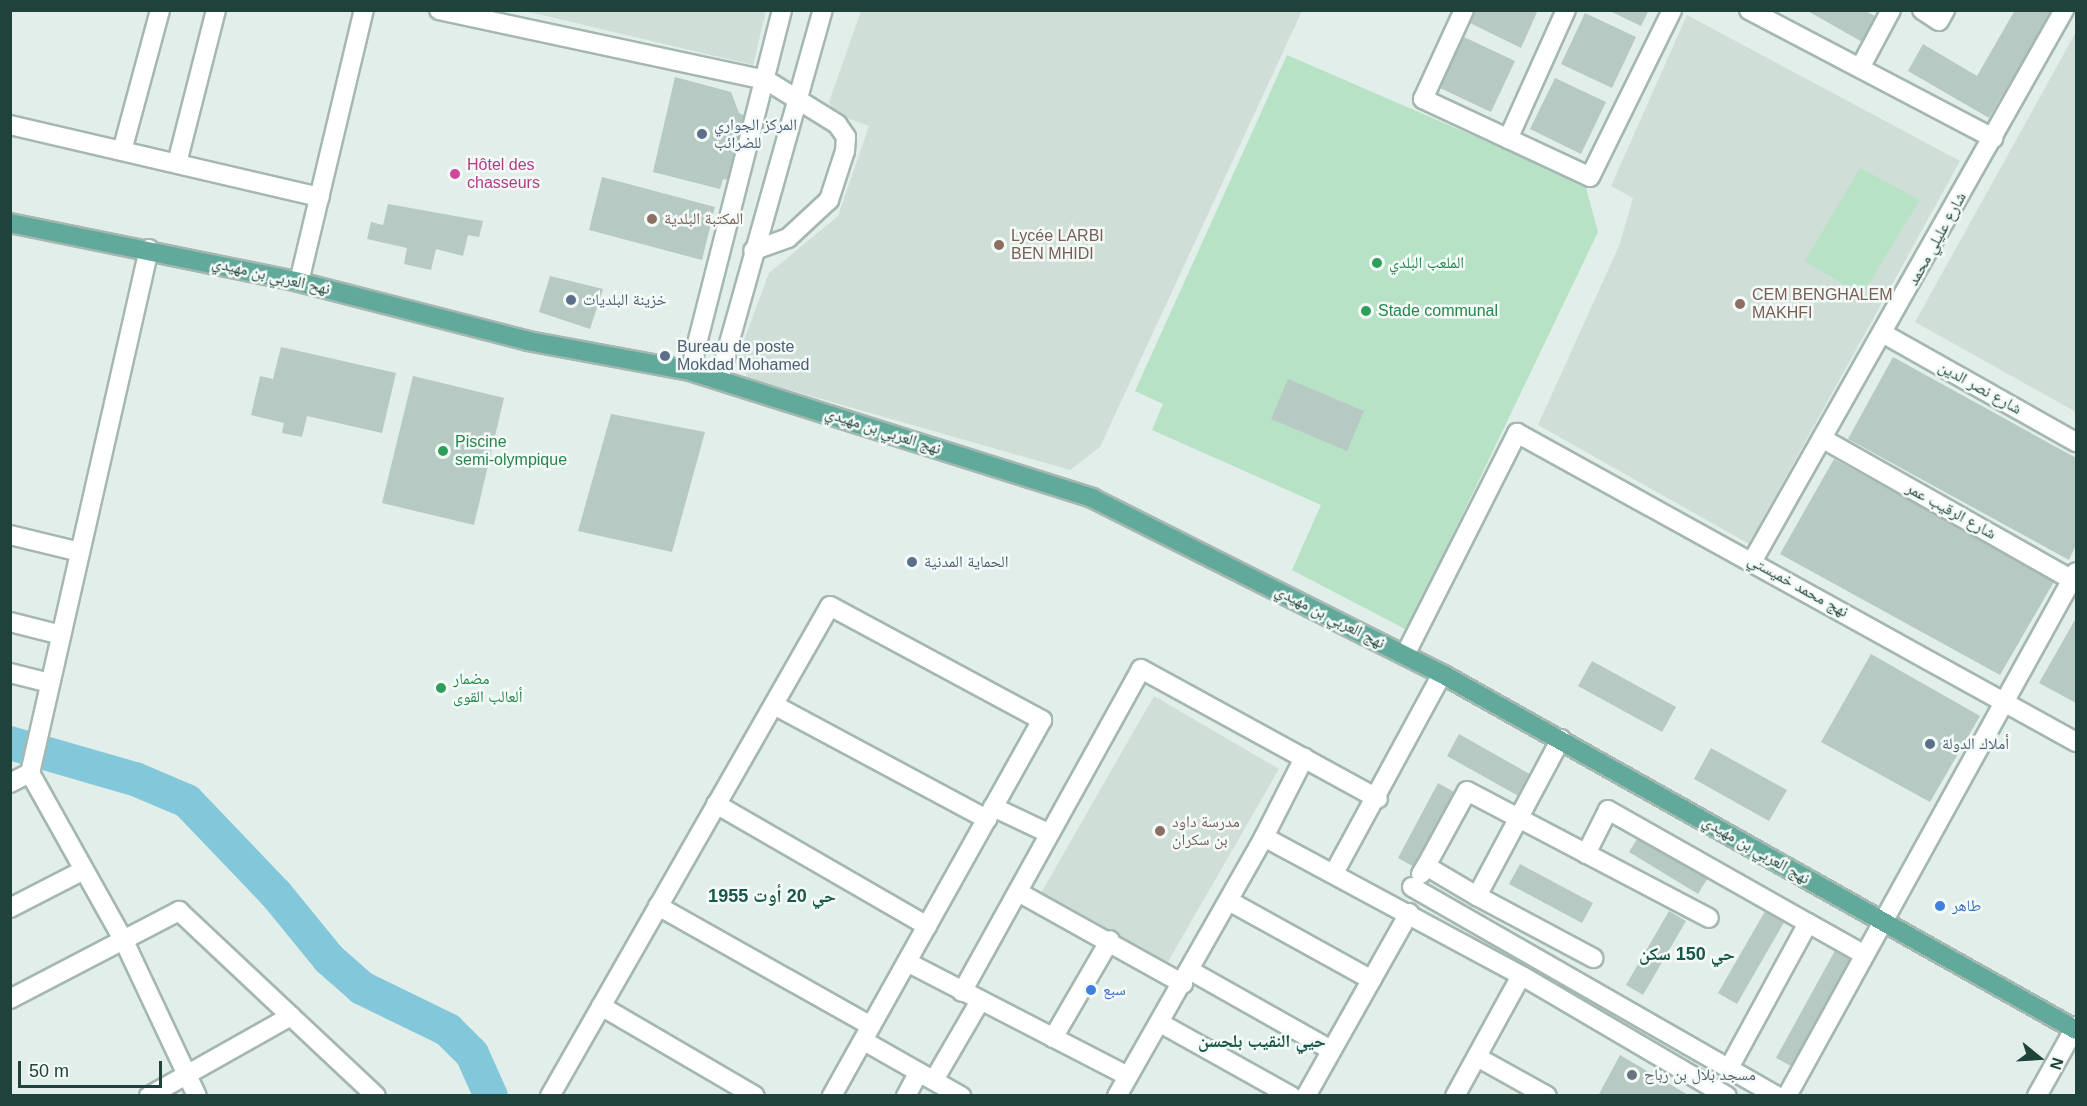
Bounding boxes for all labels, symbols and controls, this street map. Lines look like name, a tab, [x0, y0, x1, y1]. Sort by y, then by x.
place label: المركز الجواري للضرائب	[714, 115, 797, 153]
marker: المركز الجواري للضرائب	[695, 127, 709, 141]
place label: Hôtel des chasseurs	[467, 155, 540, 193]
marker: Hôtel des chasseurs	[448, 167, 462, 181]
street label: شارع عليلي محمد	[1903, 189, 1971, 289]
place label: المكتبة البلدية	[664, 209, 743, 229]
marker: المكتبة البلدية	[645, 212, 659, 226]
place label: Lycée LARBI BEN MHIDI	[1011, 226, 1104, 264]
marker: Lycée LARBI BEN MHIDI	[992, 238, 1006, 252]
street label: نهح العربي بن مهيدي	[210, 253, 332, 299]
place label: الملعب البلدي	[1389, 253, 1464, 273]
marker: الملعب البلدي	[1370, 256, 1384, 270]
place label: CEM BENGHALEM MAKHFI	[1752, 285, 1892, 323]
place label: خزينة البلديات	[583, 290, 667, 310]
marker: خزينة البلديات	[564, 293, 578, 307]
marker: CEM BENGHALEM MAKHFI	[1733, 297, 1747, 311]
place label: Stade communal	[1378, 301, 1498, 321]
marker: Stade communal	[1359, 304, 1373, 318]
place label: Bureau de poste Mokdad Mohamed	[677, 337, 810, 375]
marker: Bureau de poste Mokdad Mohamed	[658, 349, 672, 363]
street label: شارع نصر الدين	[1935, 357, 2025, 419]
street label: نهج العربي بن مهيدي	[823, 403, 943, 459]
place label: Piscine semi-olympique	[455, 432, 567, 470]
marker: Piscine semi-olympique	[436, 444, 450, 458]
street label: شارع الرقيب عمر	[1903, 478, 1999, 544]
street label: نهج محمد خميستي	[1744, 550, 1852, 622]
place label: الحماية المدنية	[924, 552, 1008, 572]
marker: الحماية المدنية	[905, 555, 919, 569]
street label: نهج العربي بن مهيدي	[1272, 581, 1388, 653]
place label: مضمار ألعالب القوى	[453, 669, 523, 707]
marker: مضمار ألعالب القوى	[434, 681, 448, 695]
place label: أملاك الدولة	[1942, 734, 2009, 754]
marker: أملاك الدولة	[1923, 737, 1937, 751]
place label: مدرسة داود بن سكران	[1172, 812, 1240, 850]
street label: نهج العربي بن مهيدي	[1699, 812, 1813, 888]
marker: مدرسة داود بن سكران	[1153, 824, 1167, 838]
district label: حي 20 أوت 1955	[708, 885, 836, 907]
place label: طاهر	[1952, 896, 1981, 916]
marker: طاهر	[1933, 899, 1947, 913]
district label: حي 150 سكن	[1639, 943, 1735, 965]
place label: سبع	[1103, 980, 1126, 1000]
marker: سبع	[1084, 983, 1098, 997]
north arrow	[2009, 1028, 2069, 1088]
district label: حيي النقيب بلحسن	[1198, 1030, 1326, 1052]
scale bar	[21, 1049, 165, 1087]
text: N	[2047, 1056, 2066, 1072]
text: 50 m	[29, 1061, 69, 1081]
place label: مسجد بلال بن رباح	[1644, 1065, 1756, 1085]
marker: مسجد بلال بن رباح	[1625, 1068, 1639, 1082]

